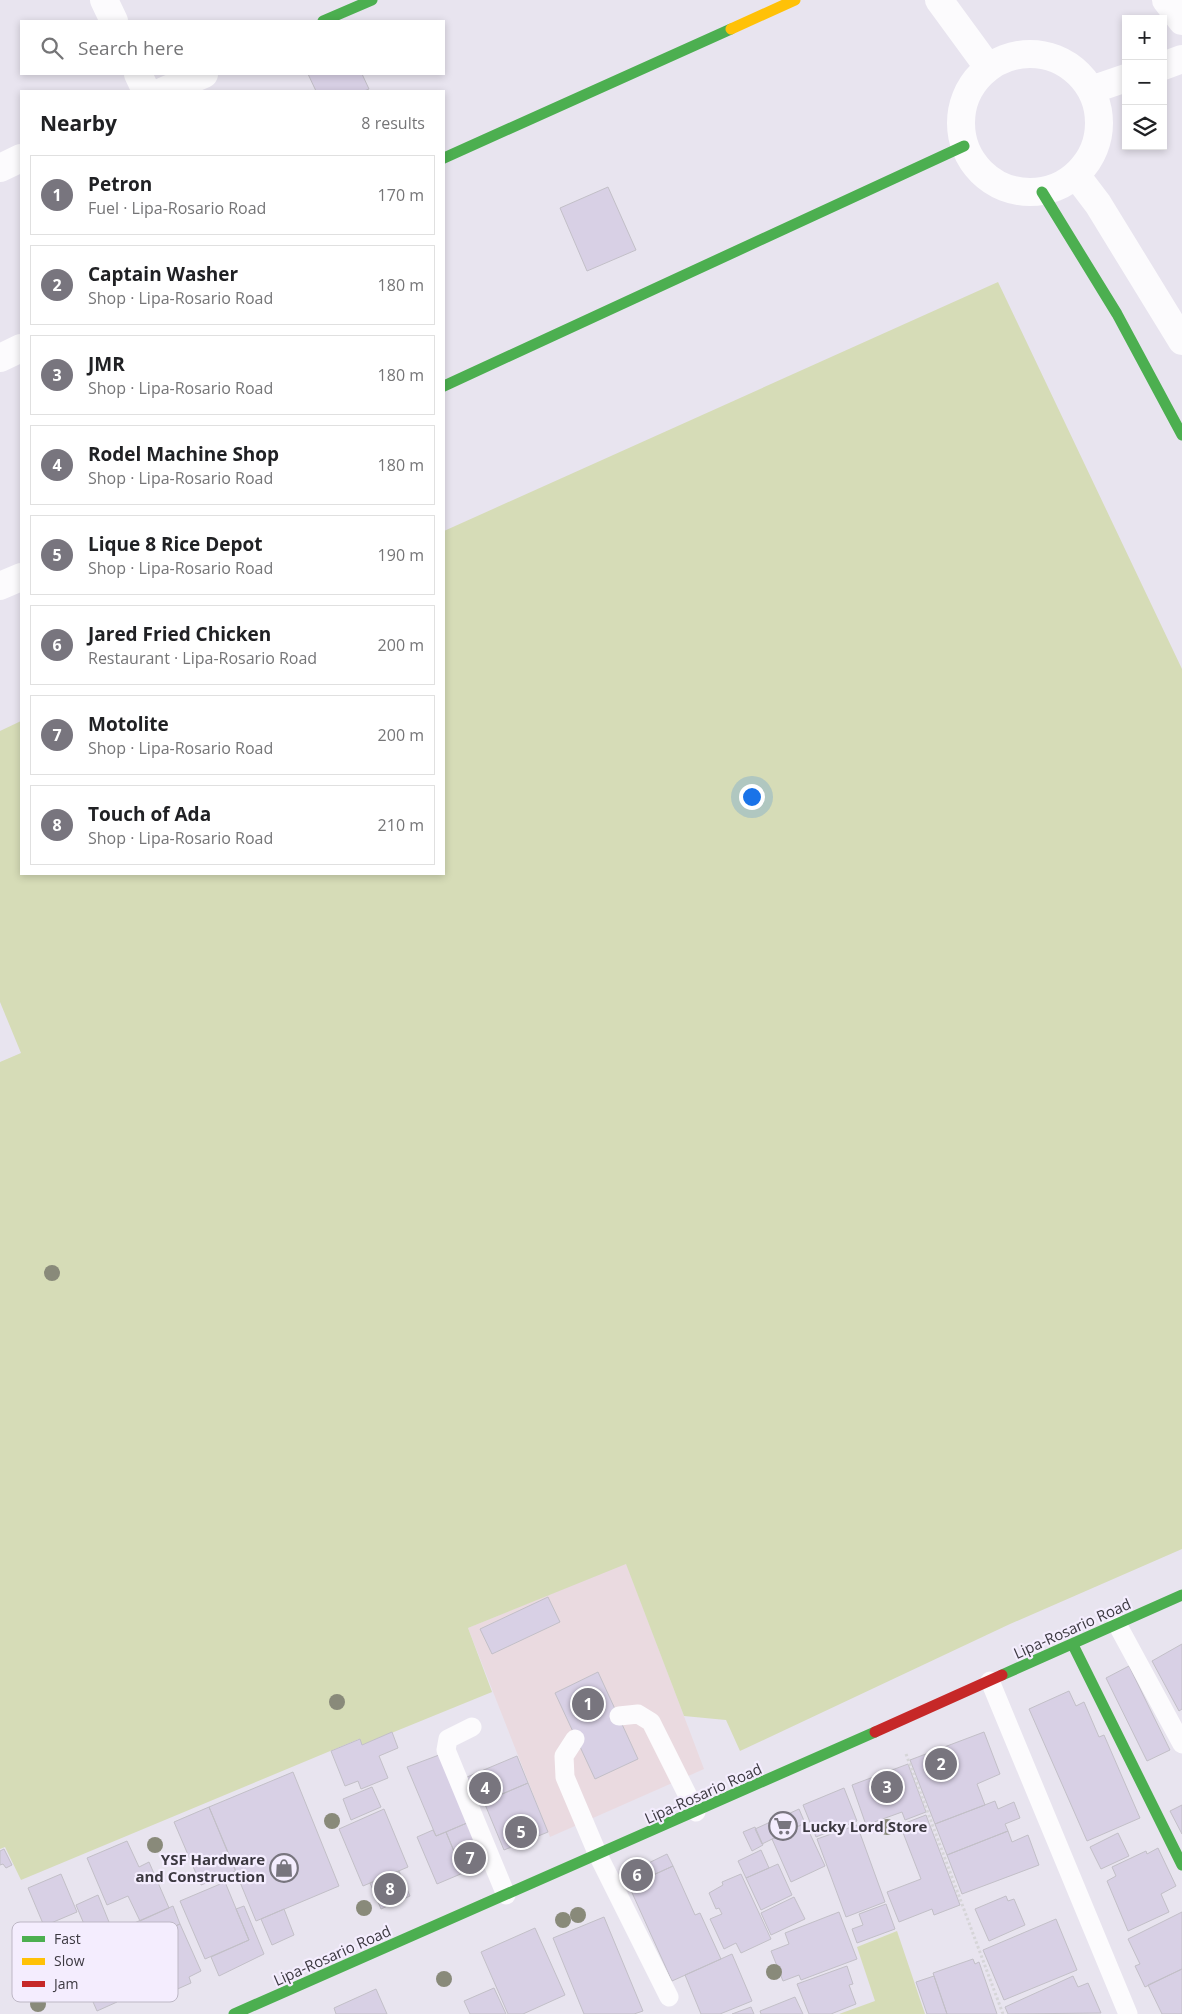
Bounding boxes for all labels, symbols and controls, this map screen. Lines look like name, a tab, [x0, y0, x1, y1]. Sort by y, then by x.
map controls	[1122, 15, 1167, 150]
button: +	[1122, 15, 1167, 60]
search box	[20, 20, 445, 75]
icon: search	[38, 34, 66, 62]
text: Search here	[78, 35, 184, 61]
button: −	[1122, 60, 1167, 105]
button: layers	[1122, 105, 1167, 150]
text: Nearby	[40, 109, 117, 137]
text: 8 results	[361, 112, 425, 134]
text: Petron	[88, 171, 152, 197]
text: 1	[52, 184, 62, 206]
text: 170 m	[378, 184, 424, 206]
text: Fuel · Lipa-Rosario Road	[88, 197, 266, 219]
text: Captain Washer	[88, 261, 238, 287]
text: 2	[52, 274, 62, 296]
text: 180 m	[378, 274, 424, 296]
text: Shop · Lipa-Rosario Road	[88, 287, 273, 309]
text: JMR	[88, 351, 125, 377]
text: 3	[52, 364, 62, 386]
text: 180 m	[378, 364, 424, 386]
text: Shop · Lipa-Rosario Road	[88, 377, 273, 399]
text: Rodel Machine Shop	[88, 441, 279, 467]
text: 4	[52, 454, 62, 476]
text: 180 m	[378, 454, 424, 476]
text: Shop · Lipa-Rosario Road	[88, 467, 273, 489]
text: Lique 8 Rice Depot	[88, 531, 263, 557]
text: 5	[52, 544, 62, 566]
text: 190 m	[378, 544, 424, 566]
text: Shop · Lipa-Rosario Road	[88, 557, 273, 579]
text: Jared Fried Chicken	[88, 621, 271, 647]
text: 6	[52, 634, 62, 656]
text: 200 m	[378, 634, 424, 656]
text: Restaurant · Lipa-Rosario Road	[88, 647, 317, 669]
text: Motolite	[88, 711, 169, 737]
text: 7	[52, 724, 62, 746]
text: 200 m	[378, 724, 424, 746]
text: Shop · Lipa-Rosario Road	[88, 737, 273, 759]
your location	[739, 784, 765, 810]
text: Touch of Ada	[88, 801, 211, 827]
text: 8	[52, 814, 62, 836]
text: 210 m	[378, 814, 424, 836]
text: Shop · Lipa-Rosario Road	[88, 827, 273, 849]
street label: Lipa-Rosario Road	[1010, 1593, 1134, 1663]
pin: 1	[572, 1685, 604, 1723]
pin: 2	[925, 1745, 957, 1783]
street label: Lipa-Rosario Road	[641, 1758, 765, 1828]
pin: 3	[871, 1768, 903, 1806]
pin: 4	[469, 1769, 501, 1807]
supermarket icon: Lucky Lord Store	[768, 1811, 798, 1841]
pin: 5	[505, 1813, 537, 1851]
place label: Lucky Lord Store	[802, 1816, 928, 1836]
pin: 7	[454, 1839, 486, 1877]
place label: YSF Hardware and Construction	[135, 1849, 265, 1886]
shop icon: YSF Hardware and Construction	[269, 1853, 299, 1883]
pin: 6	[621, 1856, 653, 1894]
pin: 8	[374, 1870, 406, 1908]
street label: Lipa-Rosario Road	[270, 1920, 394, 1990]
legend	[12, 1922, 178, 2002]
text: Fast	[54, 1929, 81, 1948]
text: Slow	[54, 1951, 85, 1970]
text: Jam	[52, 1974, 79, 1993]

